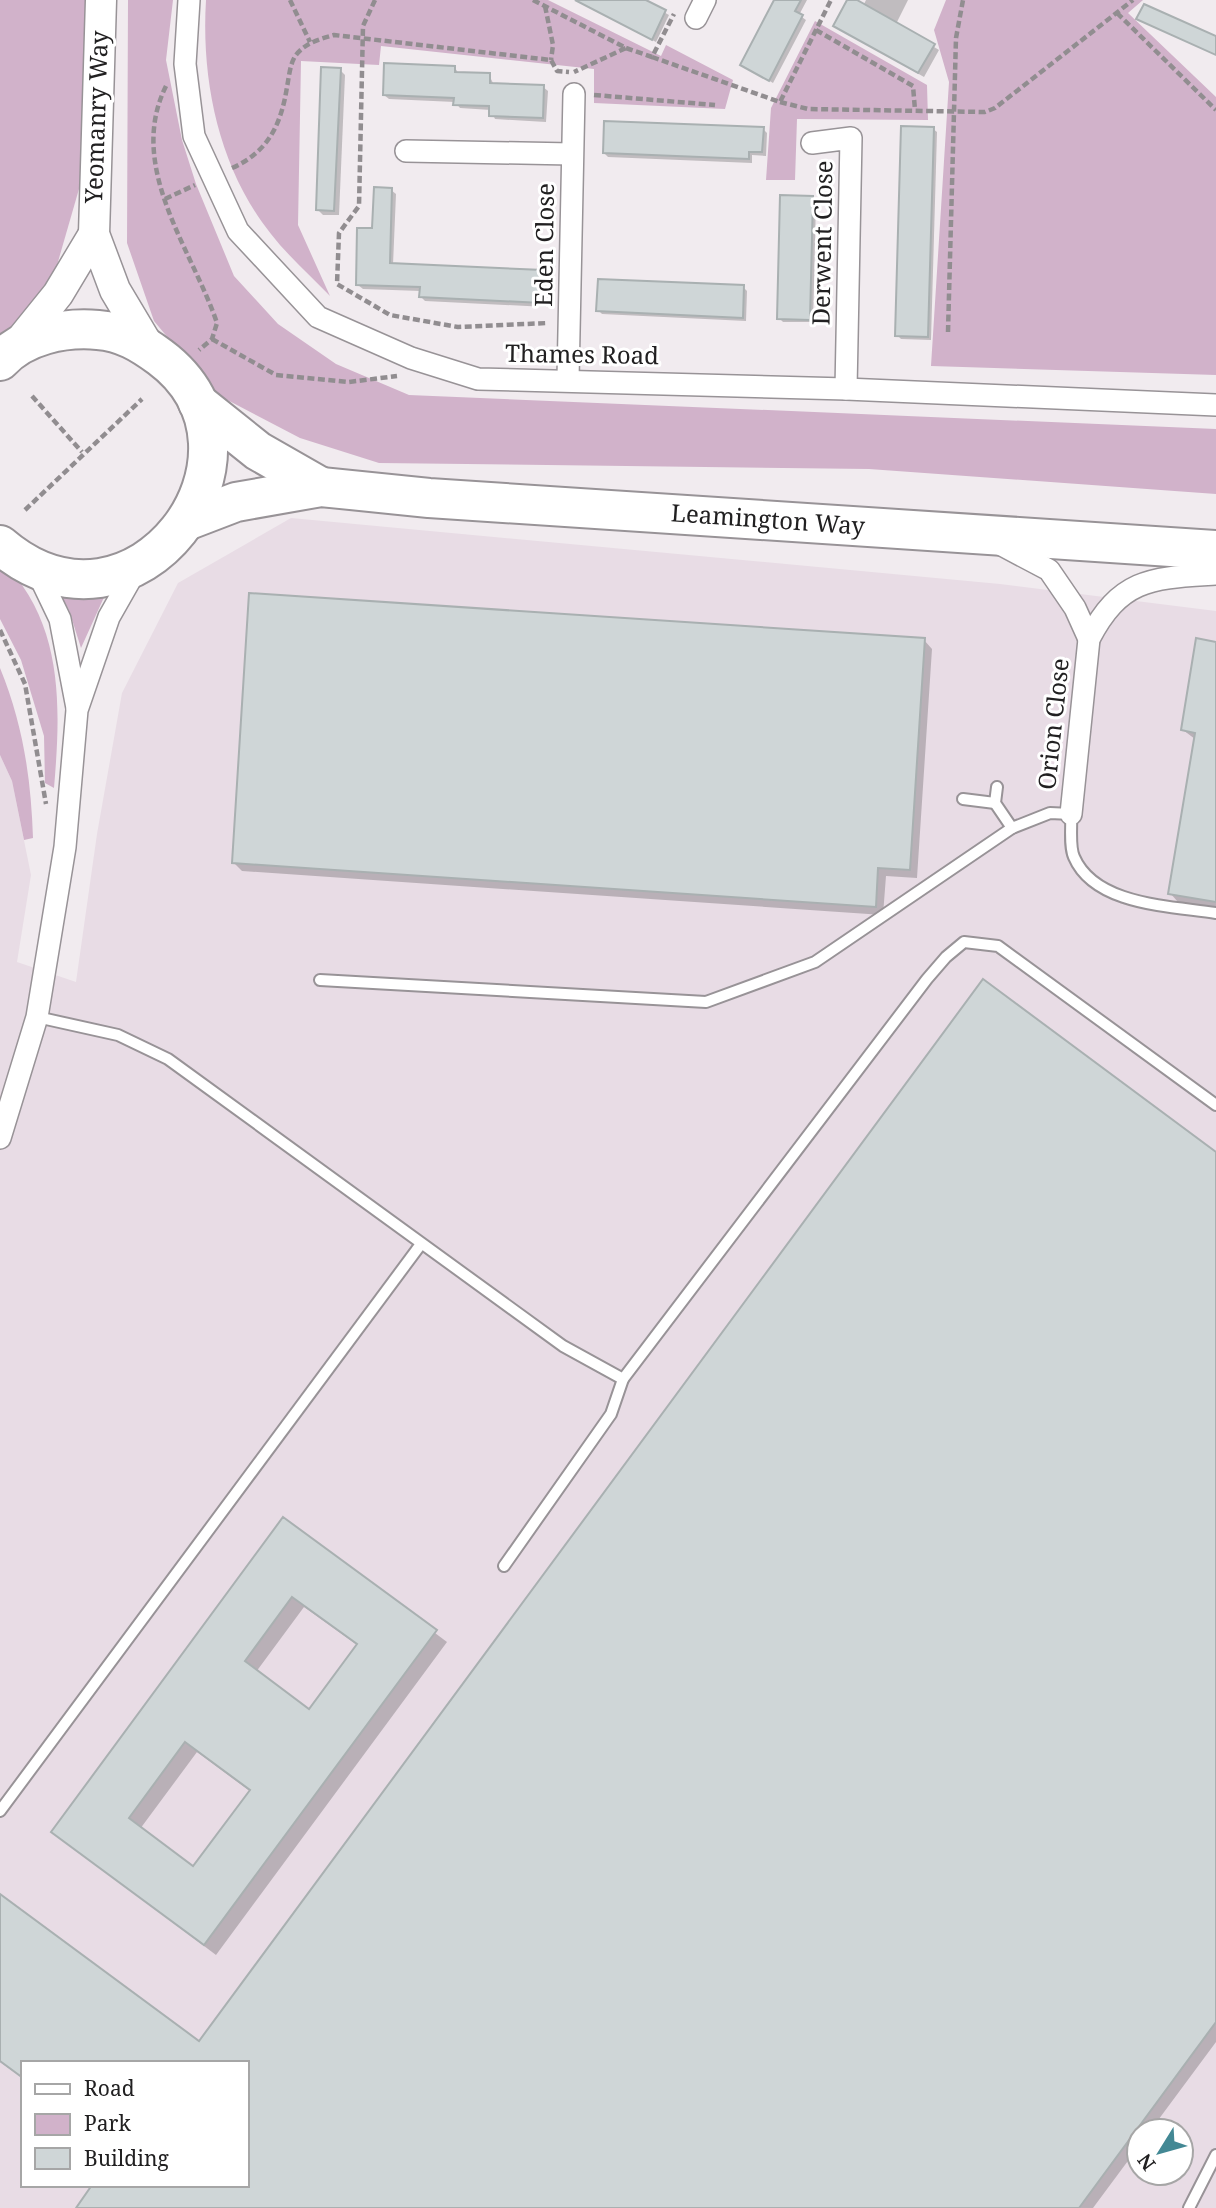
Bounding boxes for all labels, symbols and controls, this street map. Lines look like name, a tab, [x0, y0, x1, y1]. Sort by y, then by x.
street label: Yeomanry Way	[76, 30, 115, 205]
street label: Derwent Close	[804, 160, 839, 326]
street label: Eden Close	[526, 183, 561, 307]
street label: Thames Road	[505, 336, 660, 371]
street label: Leamington Way	[670, 495, 867, 542]
street label: Orion Close	[1029, 656, 1076, 791]
legend	[21, 2061, 248, 2187]
text: Road	[84, 2074, 135, 2102]
text: Park	[84, 2109, 131, 2137]
north arrow	[1125, 2117, 1195, 2187]
text: Building	[84, 2144, 169, 2172]
text: N	[1132, 2148, 1161, 2176]

